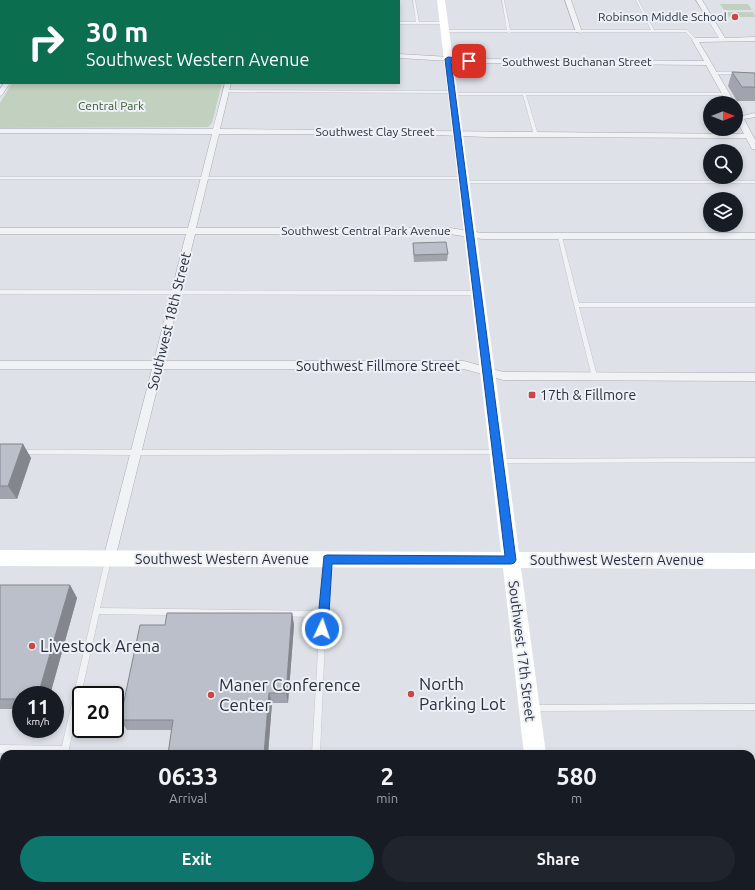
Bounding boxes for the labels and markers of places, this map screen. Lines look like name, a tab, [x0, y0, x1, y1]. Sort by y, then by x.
place label: Robinson Middle School	[598, 10, 727, 23]
marker: Robinson Middle School	[730, 12, 740, 22]
pin	[452, 44, 486, 78]
place label: 17th & Fillmore	[540, 387, 636, 403]
marker: 17th & Fillmore	[527, 390, 537, 400]
place label: Livestock Arena	[40, 636, 160, 655]
marker: Livestock Arena	[27, 641, 37, 651]
place label: North Parking Lot	[419, 674, 506, 713]
place label: Maner Conference Center	[219, 675, 361, 714]
marker: North Parking Lot	[406, 689, 416, 699]
marker: Maner Conference Center	[206, 690, 216, 700]

